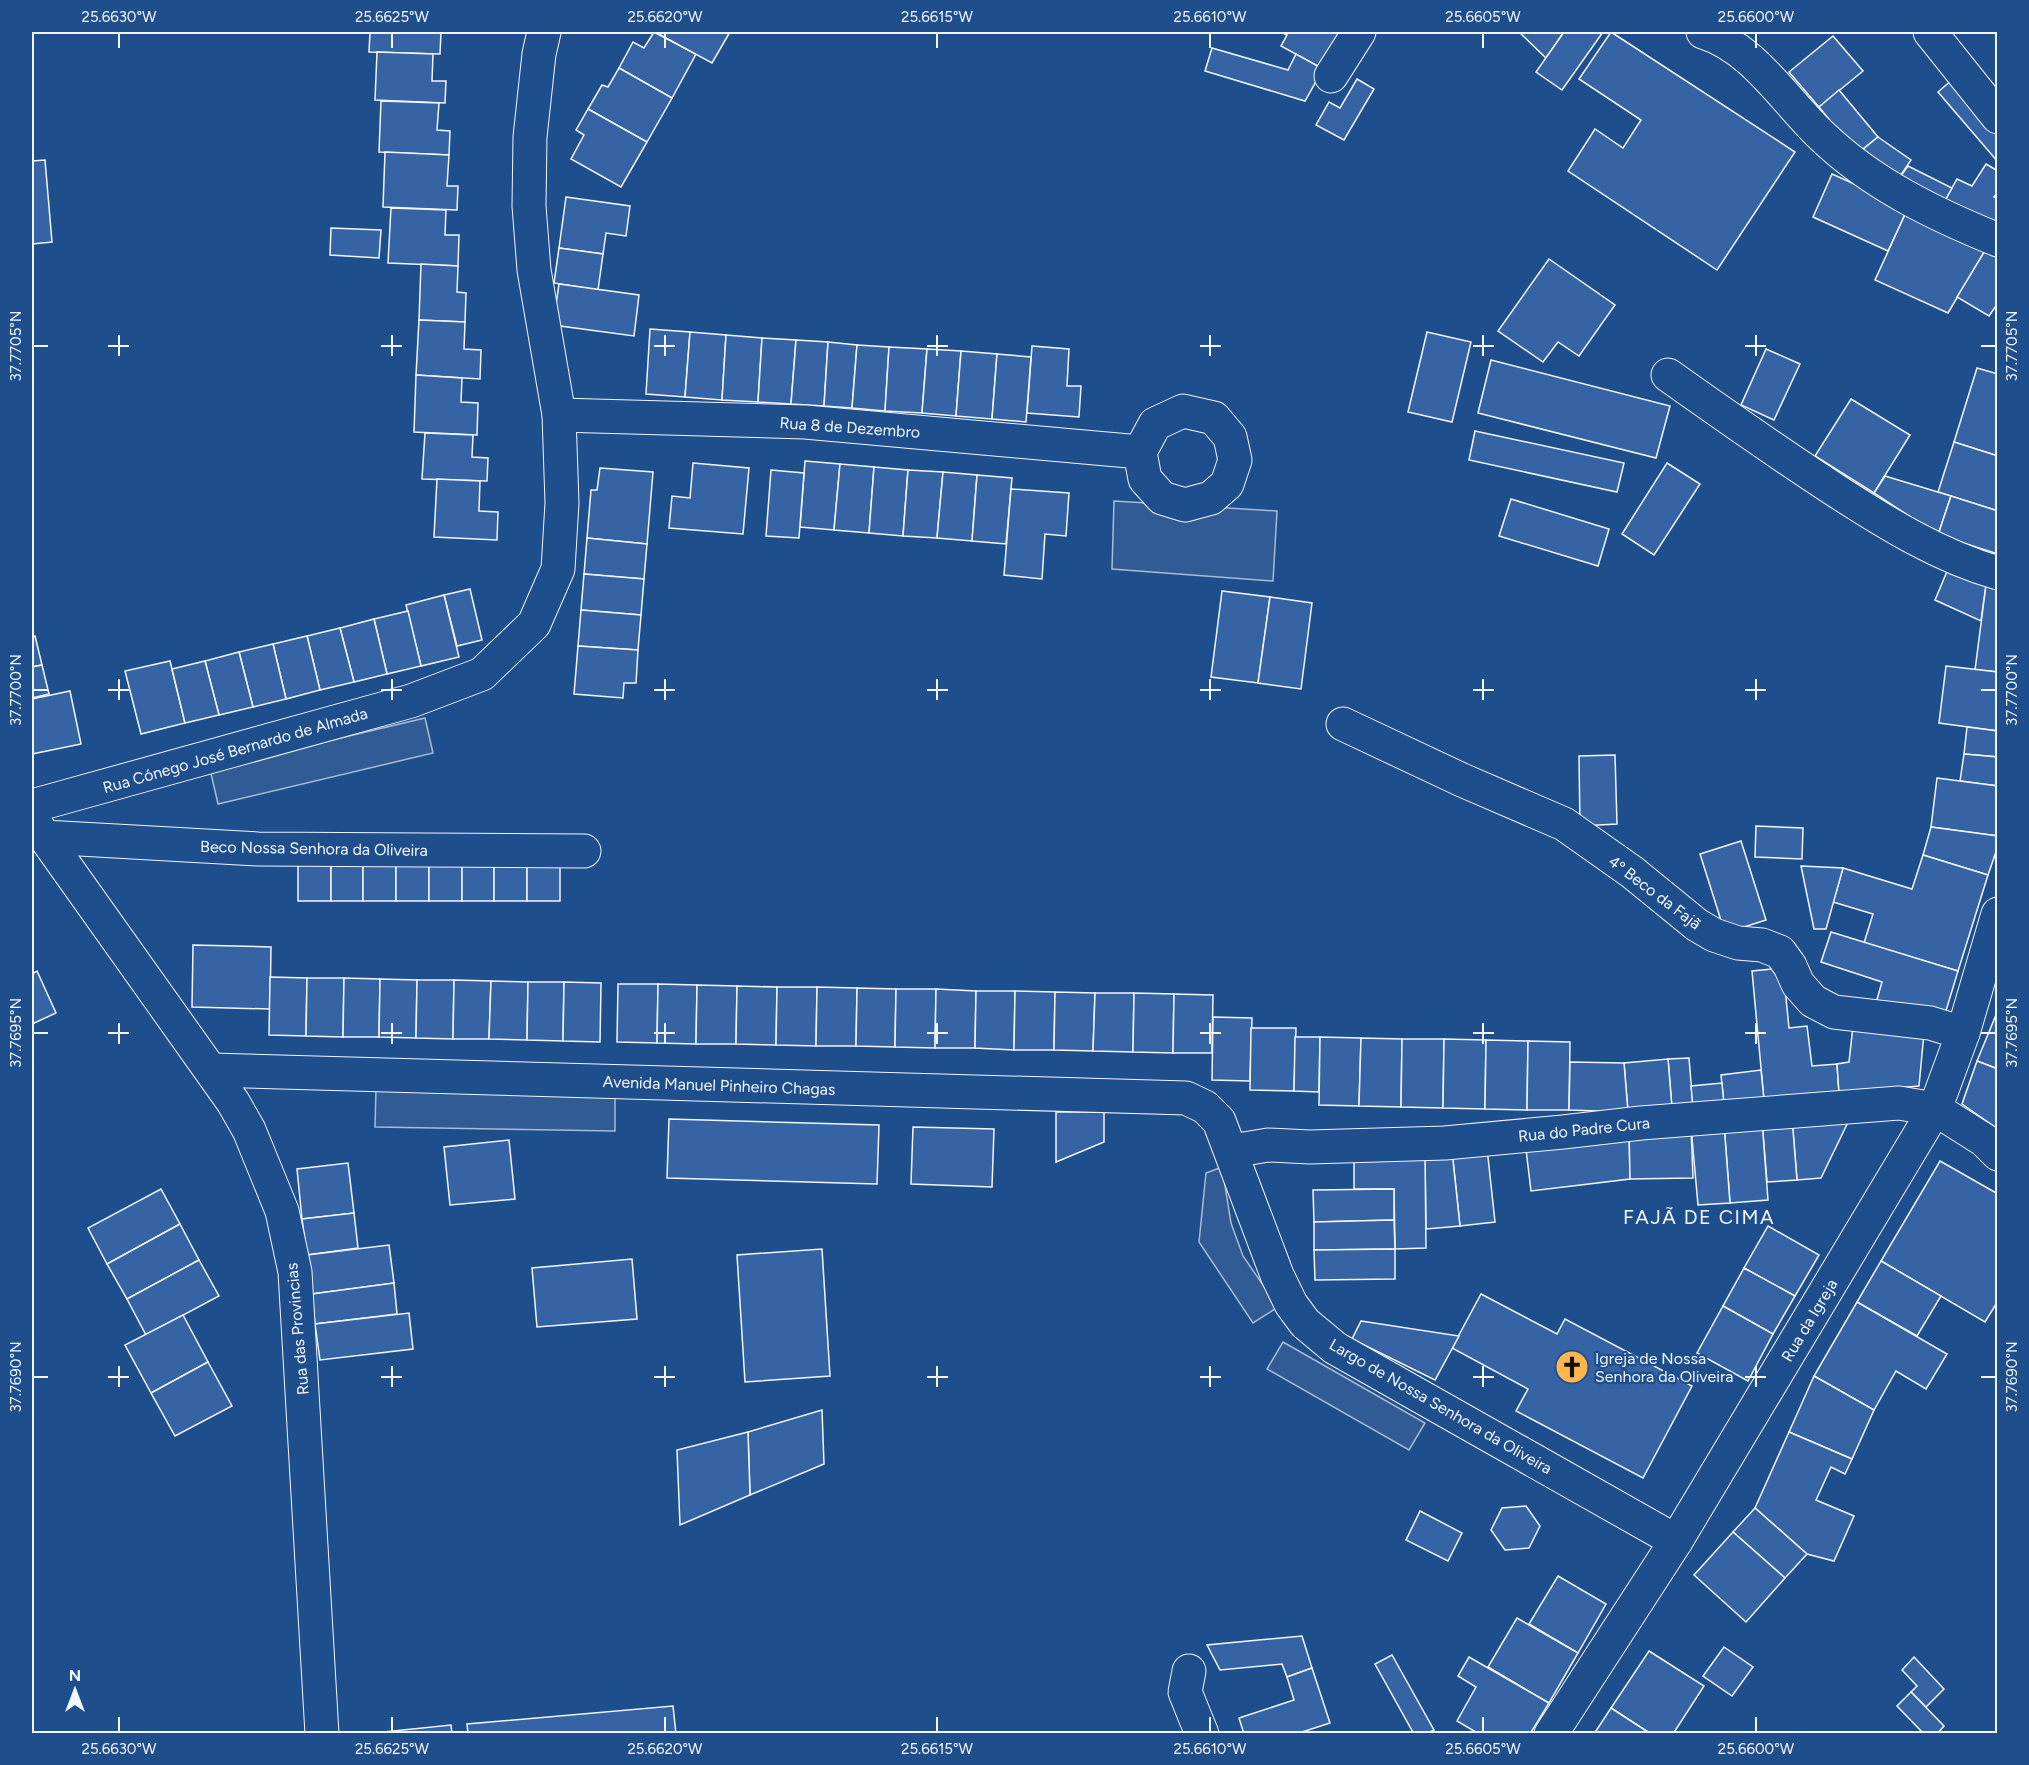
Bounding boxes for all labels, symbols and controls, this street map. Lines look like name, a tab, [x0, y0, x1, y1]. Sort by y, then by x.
text: 25.6630°W	[82, 8, 157, 26]
text: 25.6625°W	[355, 8, 430, 26]
text: 25.6620°W	[627, 8, 703, 26]
text: 25.6615°W	[901, 8, 974, 26]
text: 25.6610°W	[1174, 8, 1247, 26]
text: 25.6605°W	[1445, 8, 1521, 26]
text: 25.6600°W	[1718, 8, 1795, 26]
text: 37.7705°N	[7, 311, 25, 381]
text: 37.7705°N	[2003, 311, 2021, 381]
street label: Rua 8 de Dezembro	[779, 413, 921, 442]
text: 37.7700°N	[7, 654, 25, 726]
text: 37.7700°N	[2003, 654, 2021, 726]
street label: Rua Cónego José Bernardo de Almada	[101, 704, 370, 797]
street label: Beco Nossa Senhora da Oliveira	[200, 837, 428, 860]
street label: 4º Beco da Fajã	[1605, 851, 1705, 933]
text: 37.7695°N	[7, 998, 25, 1068]
text: 37.7695°N	[2003, 998, 2021, 1068]
street label: Avenida Manuel Pinheiro Chagas	[602, 1072, 836, 1099]
street label: Rua do Padre Cura	[1517, 1113, 1651, 1146]
district label: FAJÃ DE CIMA	[1623, 1205, 1775, 1229]
street label: Rua das Provincias	[282, 1262, 313, 1396]
street label: Rua da Igreja	[1777, 1276, 1841, 1365]
street label: Largo de Nossa Senhora da Oliveira	[1326, 1335, 1555, 1478]
text: 37.7690°N	[7, 1341, 25, 1413]
text: 37.7690°N	[2003, 1341, 2021, 1413]
church icon: Igreja de Nossa Senhora da Oliveira	[1554, 1349, 1590, 1385]
place label: Igreja de Nossa Senhora da Oliveira	[1595, 1349, 1734, 1386]
north arrow	[45, 1660, 105, 1720]
text: N	[69, 1666, 81, 1685]
text: 25.6630°W	[82, 1740, 157, 1758]
text: 25.6625°W	[355, 1740, 430, 1758]
text: 25.6620°W	[627, 1740, 703, 1758]
text: 25.6615°W	[901, 1740, 974, 1758]
text: 25.6610°W	[1174, 1740, 1247, 1758]
text: 25.6605°W	[1445, 1740, 1521, 1758]
text: 25.6600°W	[1718, 1740, 1795, 1758]

